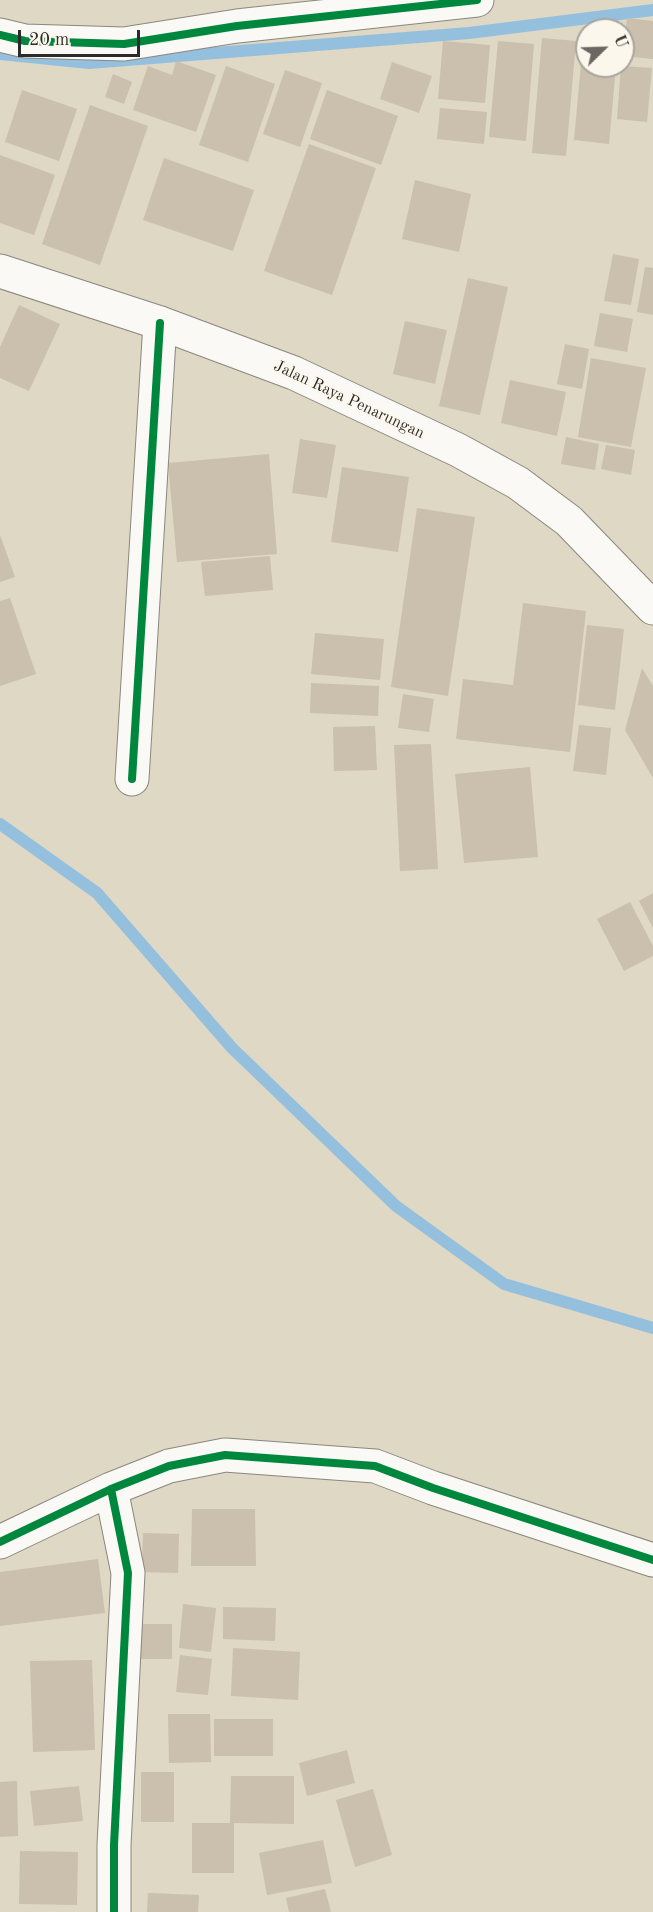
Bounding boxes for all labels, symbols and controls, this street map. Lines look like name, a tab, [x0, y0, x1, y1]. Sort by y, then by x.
scale bar	[21, 18, 142, 56]
north arrow	[575, 18, 635, 78]
text: 20 m	[29, 31, 69, 49]
text: U	[610, 33, 630, 51]
street label: Jalan Raya Penarungan	[271, 357, 427, 443]

